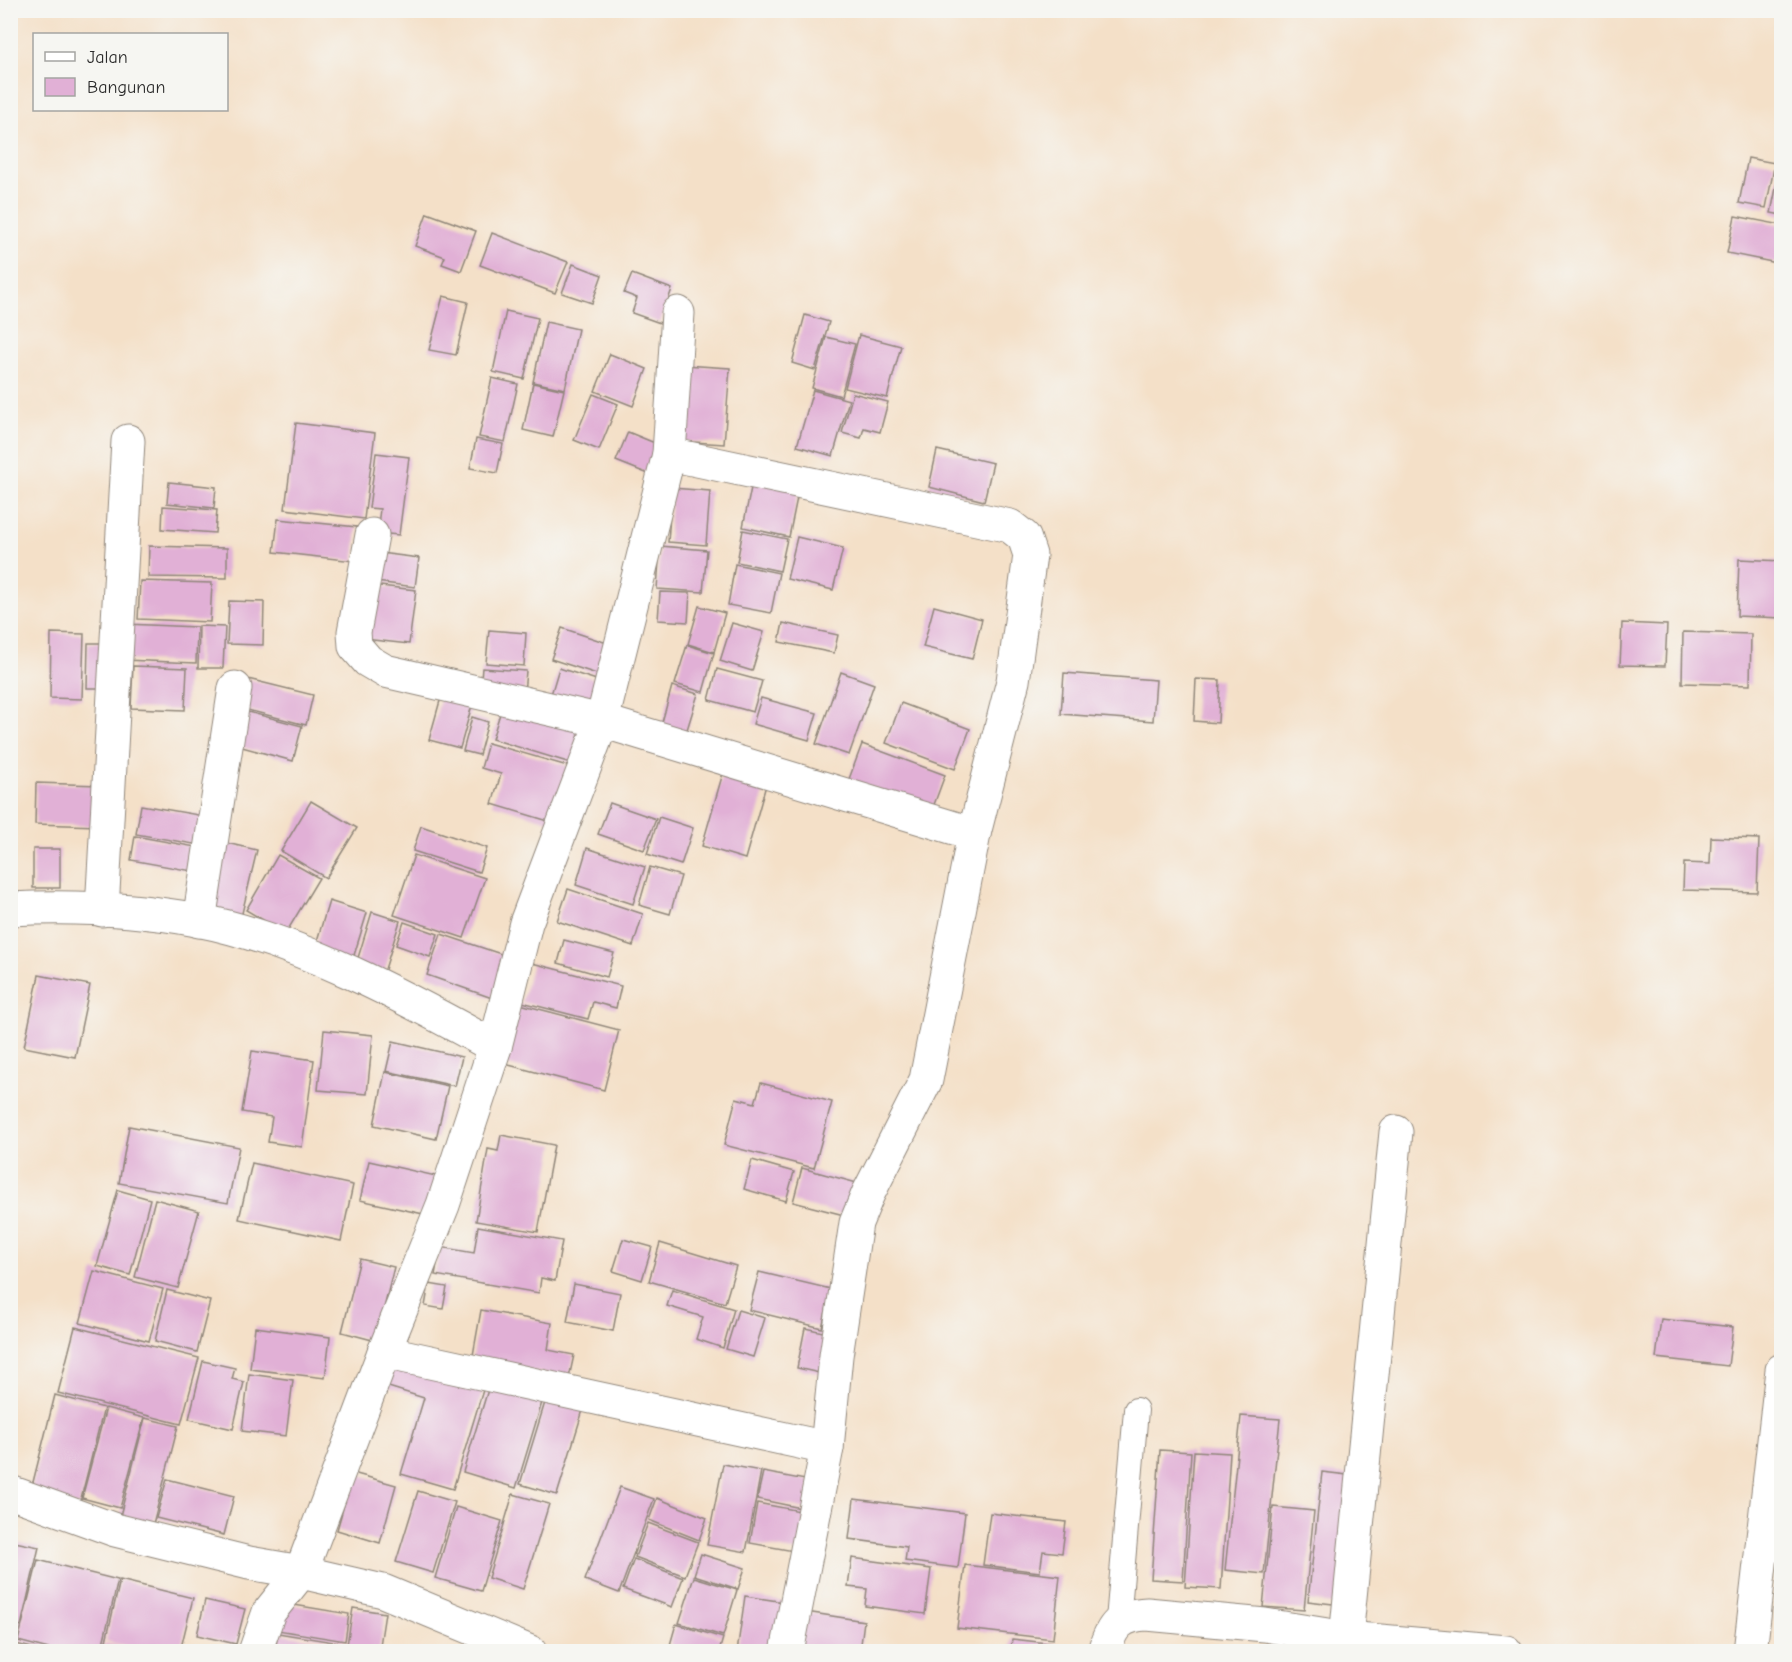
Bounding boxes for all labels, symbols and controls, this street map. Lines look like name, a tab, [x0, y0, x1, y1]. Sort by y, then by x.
legend	[33, 33, 228, 111]
text: Jalan	[87, 47, 128, 68]
text: Bangunan	[87, 77, 165, 98]

